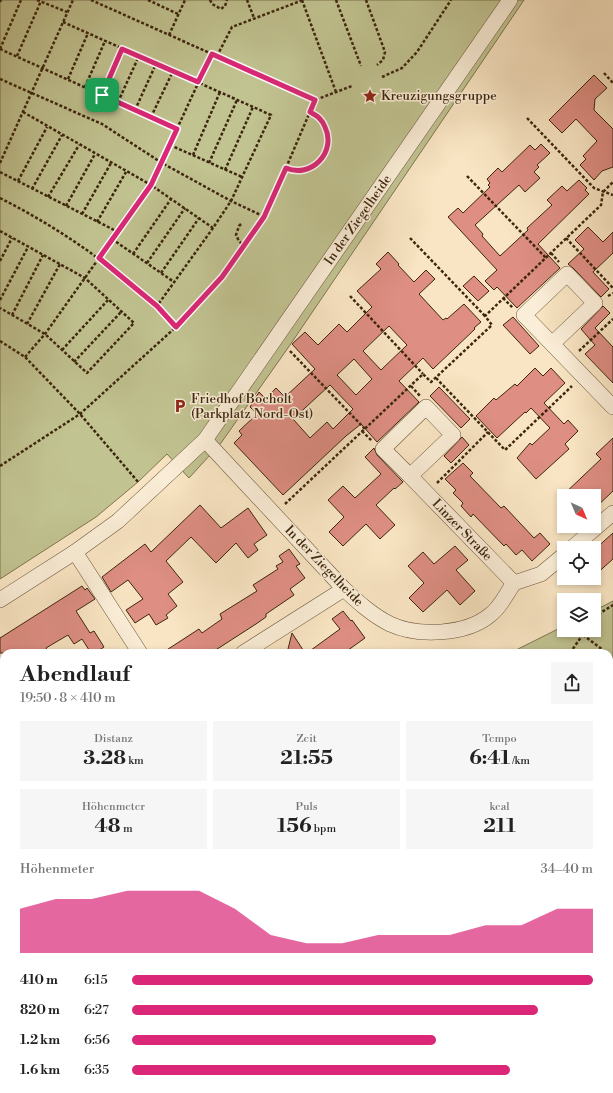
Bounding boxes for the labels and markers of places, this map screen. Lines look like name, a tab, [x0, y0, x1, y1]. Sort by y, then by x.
pin	[85, 78, 119, 112]
place icon: Kreuzigungsgruppe	[362, 88, 378, 104]
place label: Kreuzigungsgruppe	[381, 88, 497, 104]
place label: Friedhof Bocholt (Parkplatz Nord-Ost)	[191, 391, 313, 422]
parking icon: Friedhof Bocholt (Parkplatz Nord-Ost)	[172, 398, 188, 414]

